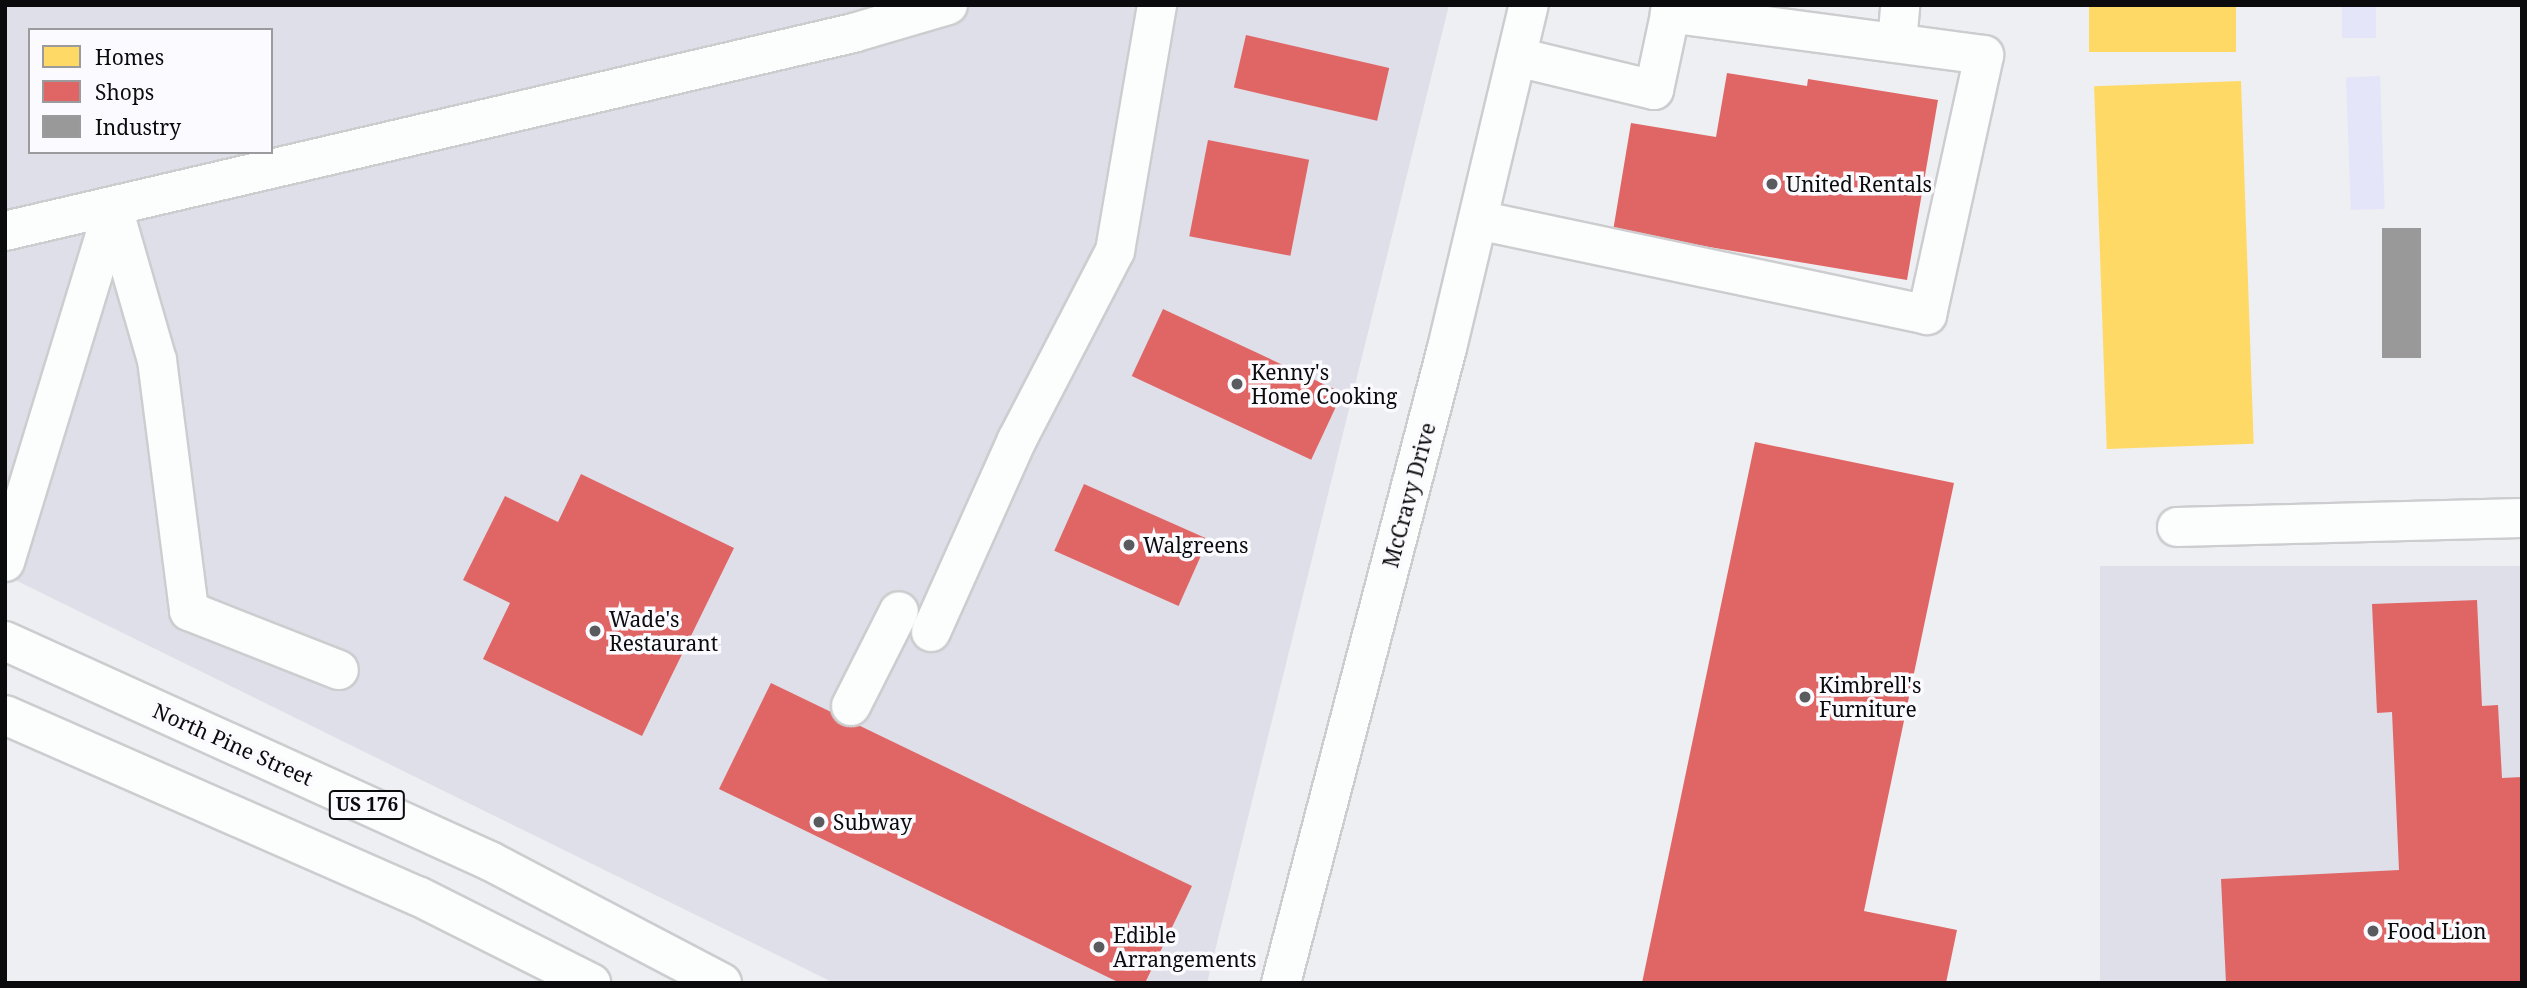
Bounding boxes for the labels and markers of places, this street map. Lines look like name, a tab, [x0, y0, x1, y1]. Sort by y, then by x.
place label: United Rentals	[1786, 171, 1932, 197]
marker: United Rentals	[1764, 176, 1780, 192]
place label: Kenny's Home Cooking	[1251, 359, 1397, 409]
marker: Kenny's Home Cooking	[1229, 376, 1245, 392]
place label: Walgreens	[1143, 532, 1249, 558]
marker: Walgreens	[1121, 537, 1137, 553]
place label: Wade's Restaurant	[609, 606, 718, 656]
marker: Wade's Restaurant	[587, 623, 603, 639]
place label: Kimbrell's Furniture	[1819, 672, 1921, 722]
marker: Kimbrell's Furniture	[1797, 689, 1813, 705]
place label: Subway	[833, 809, 912, 835]
marker: Subway	[811, 814, 827, 830]
place label: Food Lion	[2387, 918, 2487, 944]
place label: Edible Arrangements	[1113, 922, 1257, 972]
marker: Food Lion	[2365, 923, 2381, 939]
marker: Edible Arrangements	[1091, 939, 1107, 955]

